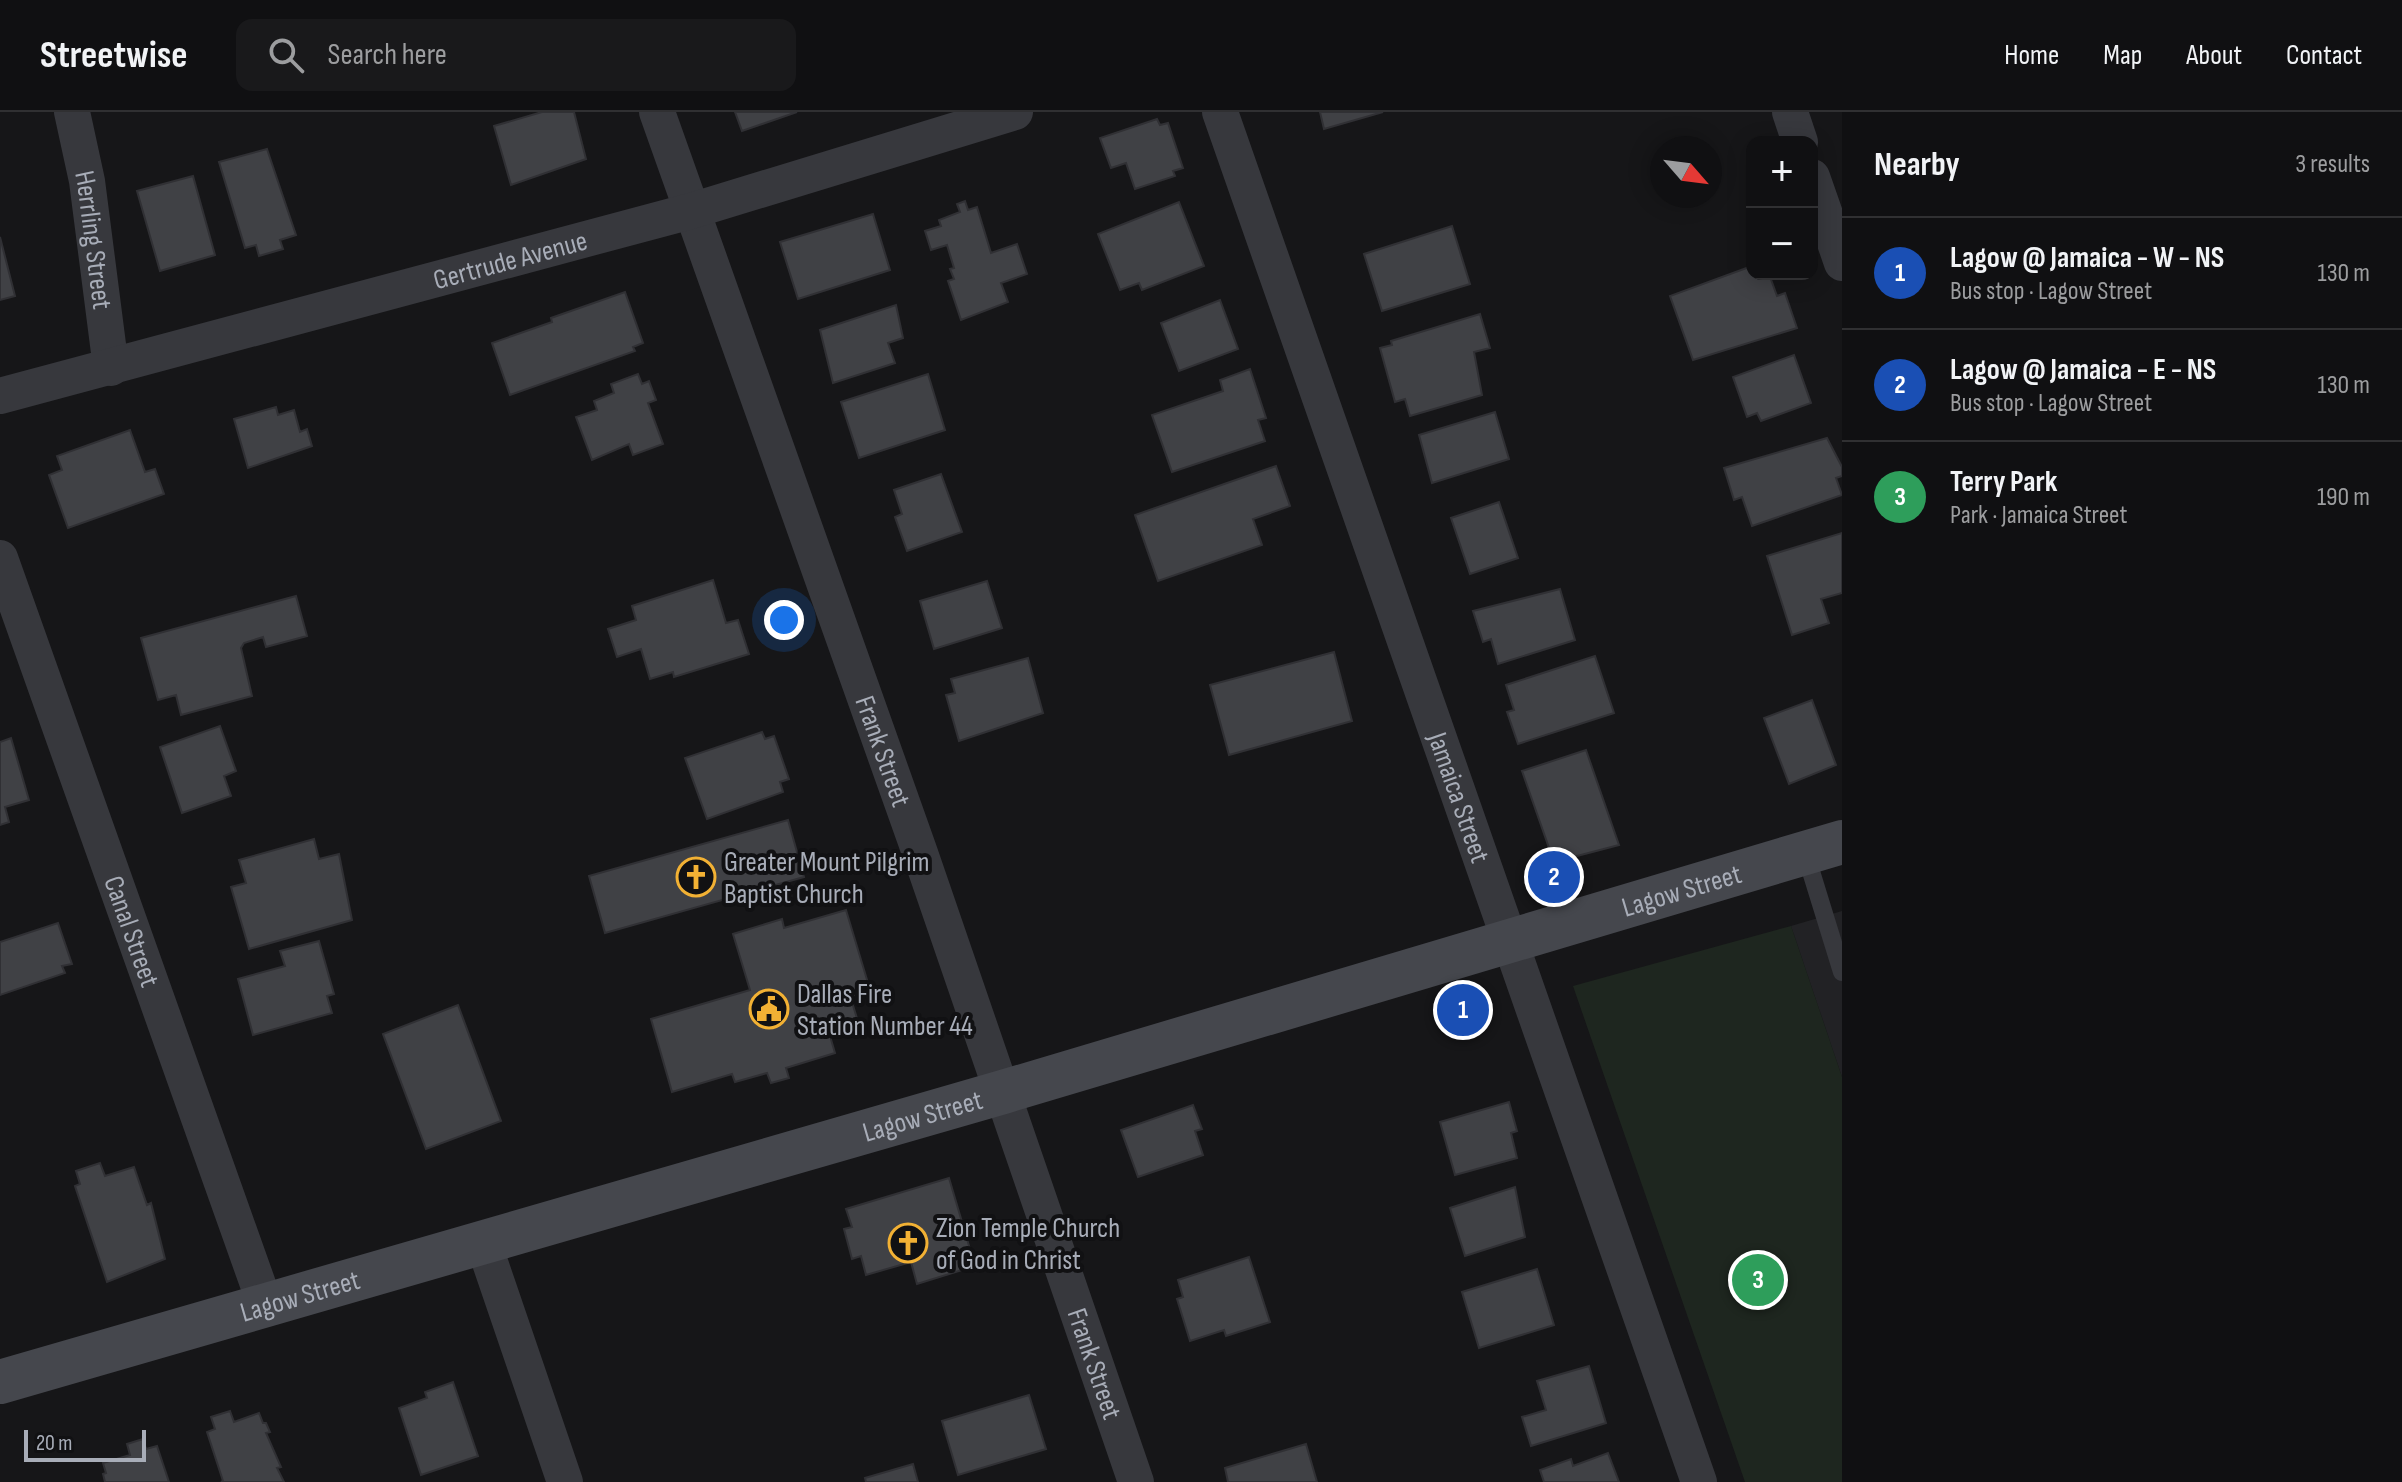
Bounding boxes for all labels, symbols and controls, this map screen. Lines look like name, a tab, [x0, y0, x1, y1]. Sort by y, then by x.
search box	[236, 19, 796, 91]
text: Streetwise	[40, 33, 188, 78]
icon: search	[264, 33, 308, 77]
text: Search here	[328, 37, 447, 73]
text: Home	[2004, 39, 2059, 72]
text: Map	[2103, 39, 2142, 72]
text: About	[2186, 39, 2242, 72]
text: Contact	[2286, 39, 2362, 72]
north arrow	[1650, 136, 1722, 208]
map controls	[1746, 136, 1818, 280]
button: +	[1746, 136, 1818, 208]
text: Nearby	[1874, 144, 1960, 185]
text: 3 results	[2295, 149, 2370, 180]
street label: Herrling Street	[67, 168, 118, 311]
button: −	[1746, 208, 1818, 280]
street label: Gertrude Avenue	[430, 225, 591, 297]
text: Lagow @ Jamaica - W - NS	[1950, 240, 2224, 276]
text: 1	[1895, 258, 1905, 289]
text: 130 m	[2318, 258, 2370, 289]
text: Bus stop · Lagow Street	[1950, 276, 2152, 307]
text: Lagow @ Jamaica - E - NS	[1950, 352, 2216, 388]
text: 2	[1894, 370, 1906, 401]
text: 130 m	[2318, 370, 2370, 401]
text: Bus stop · Lagow Street	[1950, 388, 2152, 419]
text: Terry Park	[1950, 464, 2058, 500]
text: 3	[1894, 482, 1906, 513]
text: 190 m	[2317, 482, 2370, 513]
text: Park · Jamaica Street	[1950, 500, 2127, 531]
your location	[764, 600, 804, 640]
street label: Frank Street	[848, 692, 917, 811]
street label: Jamaica Street	[1420, 727, 1496, 867]
place label: Greater Mount Pilgrim Baptist Church	[724, 846, 929, 911]
pin: 2	[1528, 847, 1580, 907]
church icon: Greater Mount Pilgrim Baptist Church	[675, 856, 717, 898]
street label: Lagow Street	[1618, 858, 1746, 925]
street label: Canal Street	[96, 872, 166, 992]
place label: Dallas Fire Station Number 44	[797, 978, 973, 1043]
pin: 1	[1437, 980, 1489, 1040]
public building icon: Dallas Fire Station Number 44	[748, 988, 790, 1030]
street label: Lagow Street	[859, 1084, 986, 1150]
place label: Zion Temple Church of God in Christ	[936, 1212, 1120, 1277]
church icon: Zion Temple Church of God in Christ	[887, 1222, 929, 1264]
pin: 3	[1732, 1250, 1784, 1310]
street label: Lagow Street	[236, 1264, 364, 1330]
street label: Frank Street	[1060, 1304, 1128, 1424]
scale bar	[24, 1426, 146, 1462]
text: 20 m	[36, 1430, 73, 1457]

